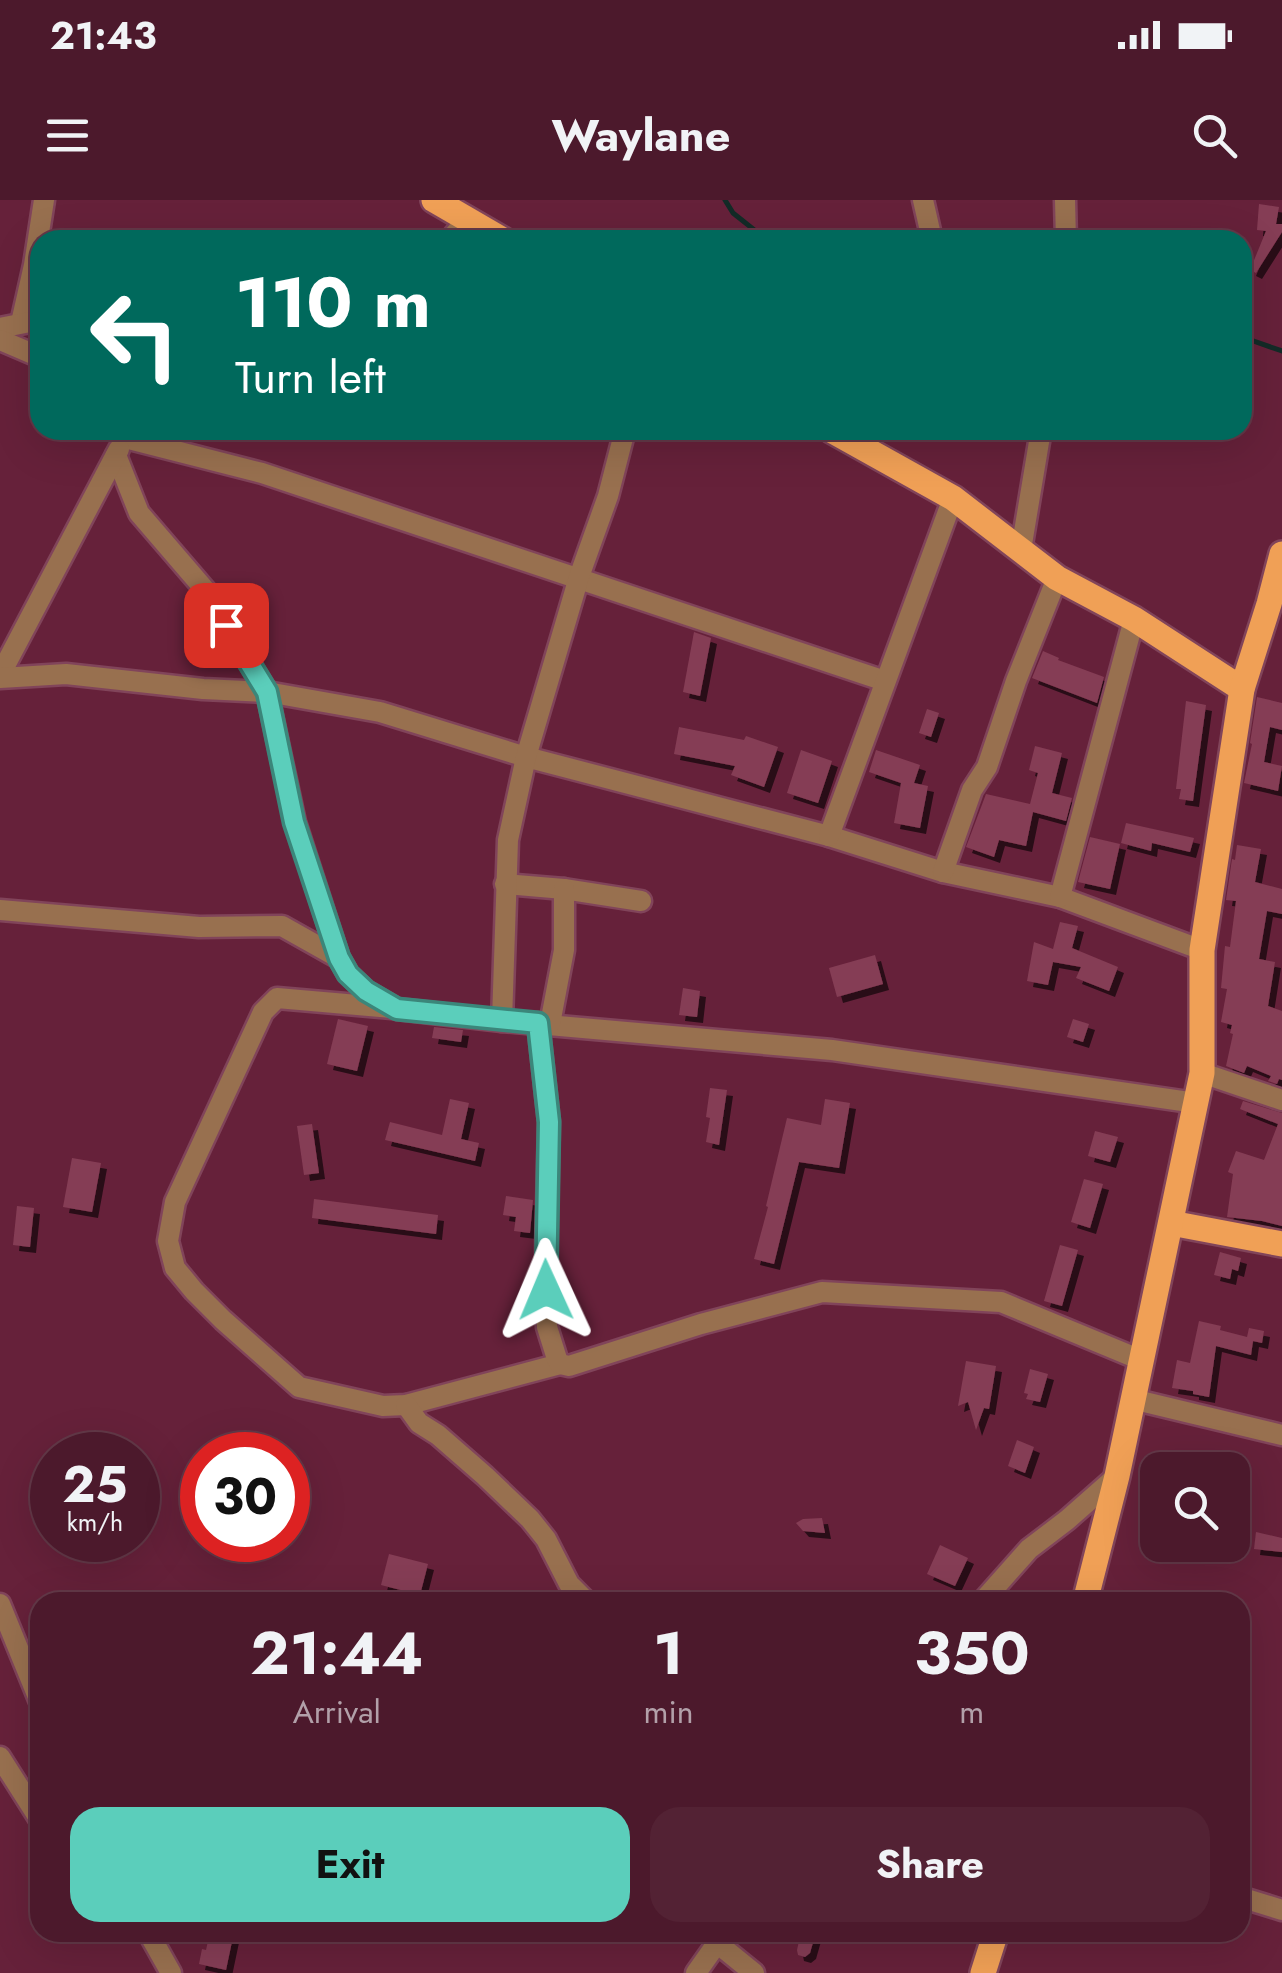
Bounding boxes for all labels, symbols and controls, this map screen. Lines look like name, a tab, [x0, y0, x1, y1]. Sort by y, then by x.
text: 21:43	[50, 8, 157, 63]
text: Waylane	[552, 103, 730, 168]
icon: menu	[40, 108, 95, 163]
icon: search	[1187, 108, 1242, 163]
text: 110 m	[235, 252, 431, 353]
icon: left	[70, 270, 200, 400]
text: Turn left	[235, 345, 386, 410]
pin	[184, 583, 269, 668]
icon: arrive	[199, 598, 254, 653]
position arrow	[494, 1238, 598, 1342]
speed limit sign: 30	[180, 1432, 310, 1562]
text: 25	[62, 1448, 128, 1521]
map controls	[1140, 1452, 1250, 1562]
button: search	[1140, 1452, 1250, 1562]
text: km/h	[67, 1504, 123, 1540]
text: 21:44	[250, 1610, 423, 1697]
text: 1	[653, 1610, 684, 1697]
text: 350	[914, 1610, 1030, 1697]
text: Arrival	[293, 1689, 381, 1735]
text: min	[644, 1689, 694, 1735]
text: m	[959, 1689, 984, 1735]
button: Exit	[70, 1807, 630, 1922]
button: Share	[650, 1807, 1210, 1922]

